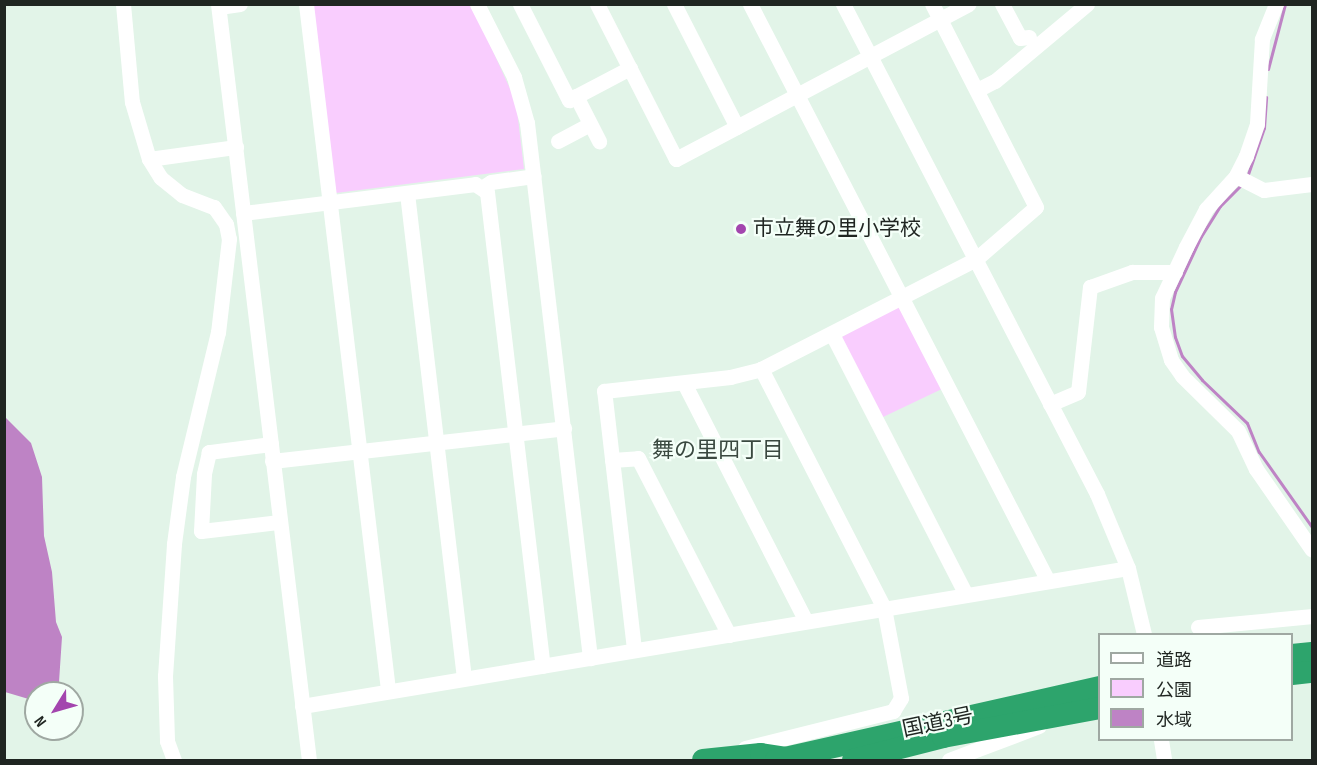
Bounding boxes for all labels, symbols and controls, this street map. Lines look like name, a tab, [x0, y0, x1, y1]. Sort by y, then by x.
place label: 市立舞の里小学校	[753, 216, 921, 242]
marker: 市立舞の里小学校	[734, 222, 748, 236]
district label: 舞の里四丁目	[652, 438, 784, 464]
legend	[1098, 633, 1293, 741]
text: 道路	[1156, 650, 1192, 671]
text: 公園	[1156, 680, 1192, 701]
north arrow	[24, 681, 84, 741]
street label: 国道3号	[900, 703, 976, 743]
text: 水域	[1156, 710, 1192, 731]
text: N	[31, 712, 51, 730]

